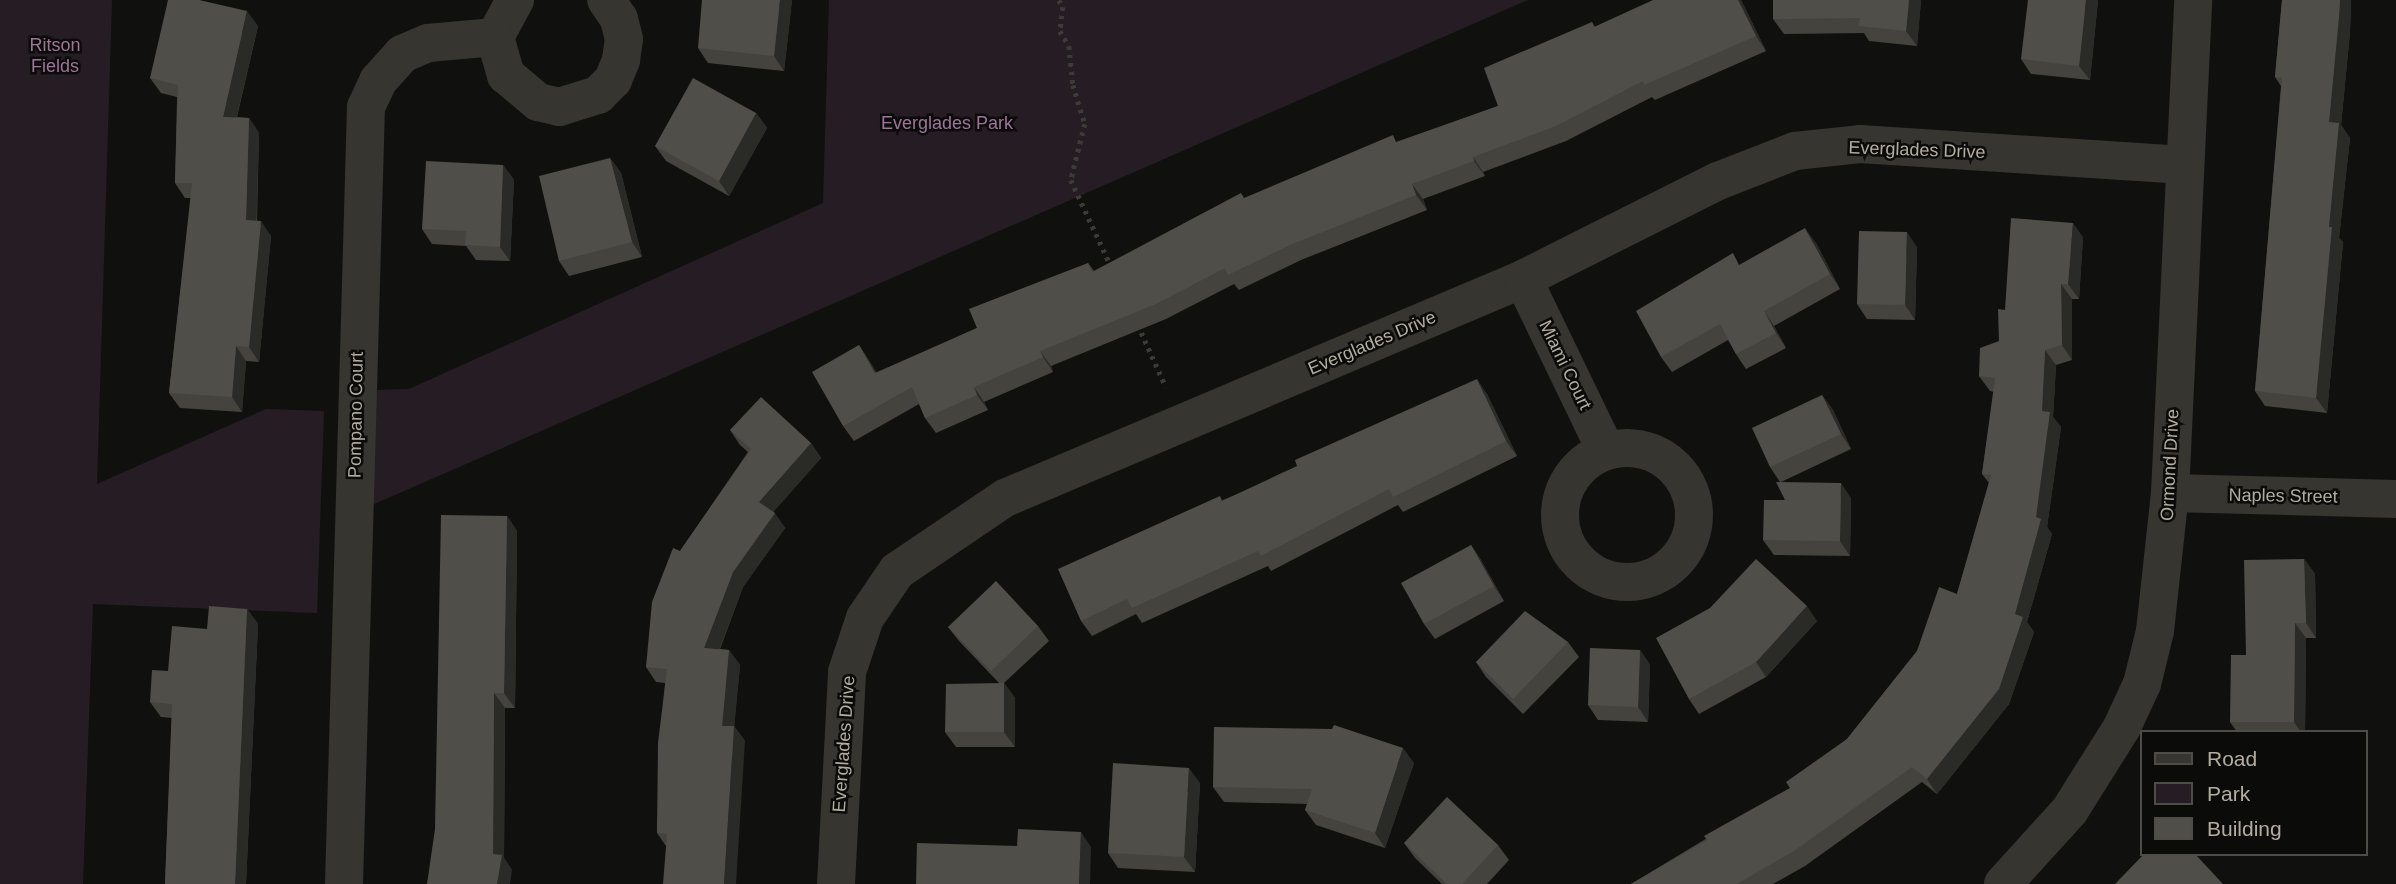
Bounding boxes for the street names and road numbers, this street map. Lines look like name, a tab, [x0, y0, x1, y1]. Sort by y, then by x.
street label: Everglades Drive	[1848, 137, 1986, 163]
street label: Everglades Drive	[1305, 306, 1439, 380]
street label: Miami Court	[1534, 317, 1596, 413]
street label: Pompano Court	[344, 352, 368, 478]
street label: Ormond Drive	[2156, 408, 2184, 522]
street label: Naples Street	[2228, 484, 2338, 508]
street label: Everglades Drive	[828, 675, 860, 813]

